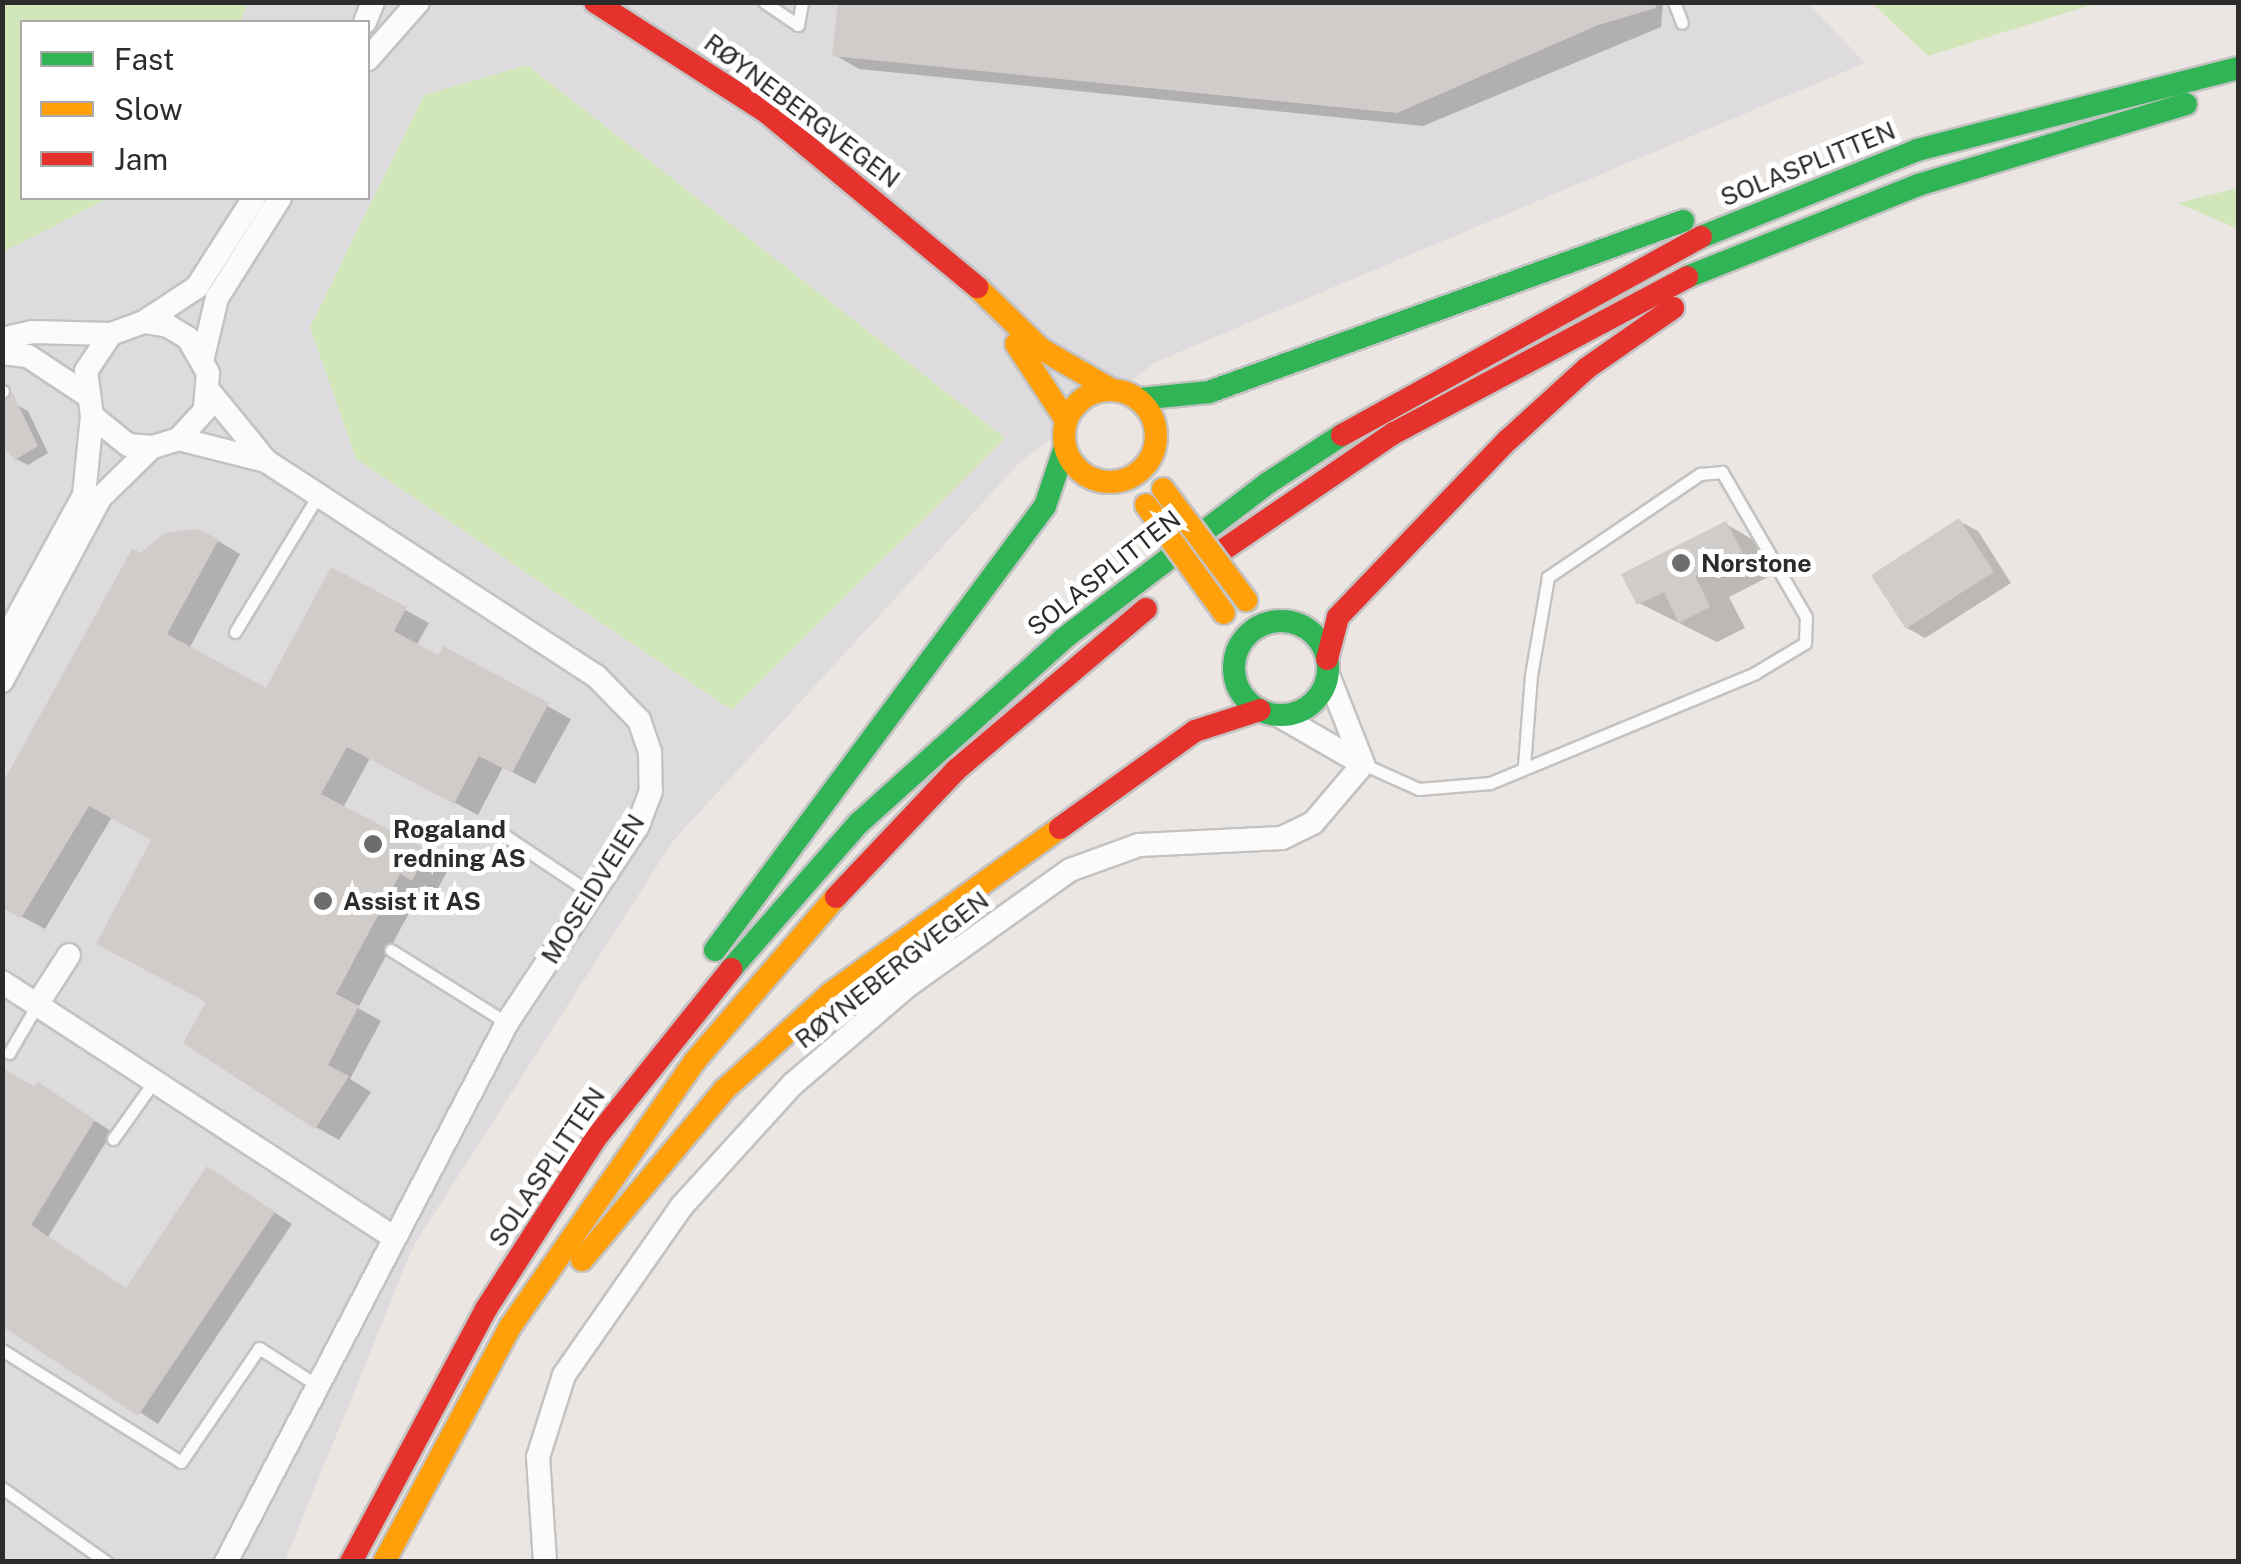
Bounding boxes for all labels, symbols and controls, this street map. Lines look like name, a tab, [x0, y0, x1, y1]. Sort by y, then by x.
legend	[20, 20, 370, 200]
street label: RØYNEBERGVEGEN	[698, 28, 906, 194]
text: Fast	[114, 41, 174, 77]
text: Slow	[114, 91, 183, 127]
street label: SOLASPLITTEN	[1716, 115, 1900, 213]
text: Jam	[114, 141, 168, 177]
street label: SOLASPLITTEN	[1022, 504, 1186, 642]
place label: Norstone	[1701, 548, 1812, 578]
marker: Norstone	[1670, 552, 1692, 574]
street label: MOSEIDVEIEN	[535, 809, 651, 969]
place label: Rogaland redning AS	[393, 815, 526, 874]
marker: Rogaland redning AS	[362, 833, 384, 855]
street label: RØYNEBERGVEGEN	[789, 885, 995, 1055]
place label: Assist it AS	[343, 886, 481, 916]
marker: Assist it AS	[312, 890, 334, 912]
street label: SOLASPLITTEN	[483, 1082, 611, 1252]

